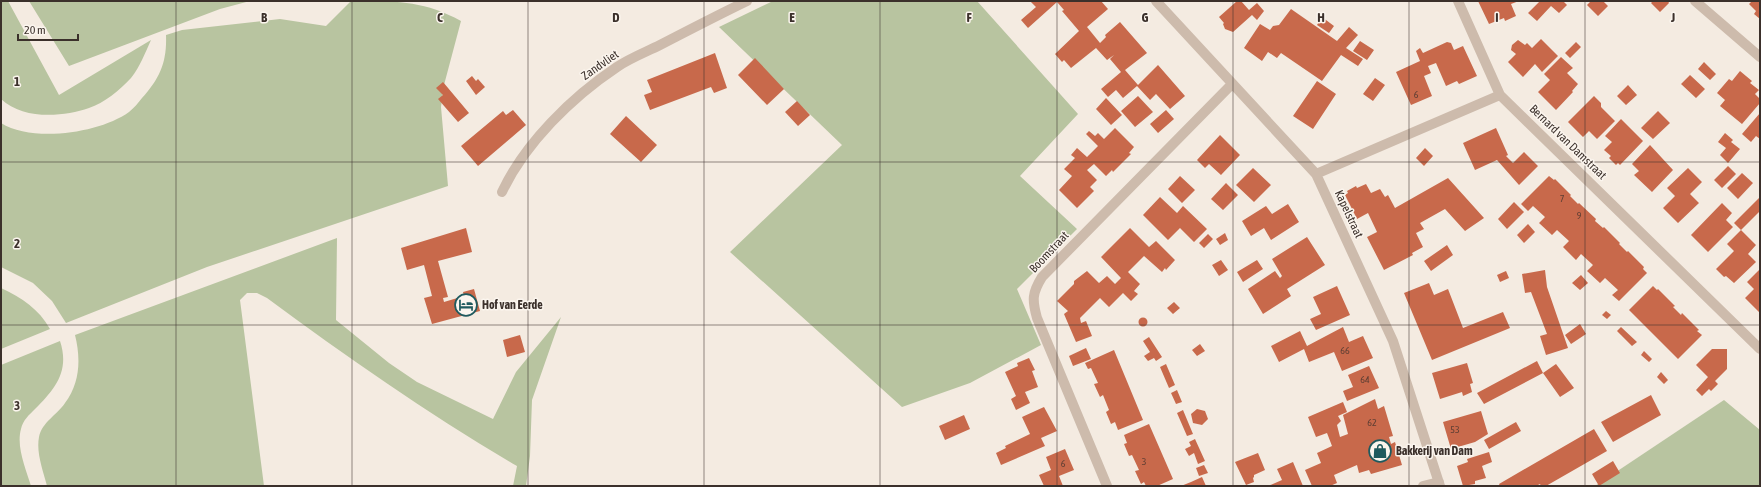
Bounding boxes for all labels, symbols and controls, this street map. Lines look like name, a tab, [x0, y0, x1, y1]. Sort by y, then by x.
text: B	[261, 10, 268, 25]
text: C	[437, 10, 443, 25]
text: D	[612, 10, 620, 25]
text: E	[789, 10, 795, 25]
text: F	[966, 10, 972, 25]
text: G	[1142, 10, 1149, 25]
text: H	[1317, 10, 1325, 25]
text: I	[1495, 10, 1499, 25]
text: J	[1670, 10, 1675, 25]
scale bar	[18, 16, 78, 42]
text: 20 m	[24, 23, 46, 37]
street label: Zandvliet	[579, 47, 622, 83]
text: 1	[14, 74, 20, 89]
house number: 6	[1414, 89, 1419, 100]
street label: Bernard van Damstraat	[1527, 102, 1610, 183]
street label: Kapelstraat	[1332, 188, 1366, 241]
house number: 7	[1560, 193, 1565, 204]
house number: 9	[1577, 210, 1582, 221]
street label: Boomstraat	[1026, 228, 1072, 276]
text: 2	[14, 236, 20, 251]
hotel icon: Hof van Eerde	[453, 292, 479, 318]
place label: Hof van Eerde	[482, 298, 543, 312]
house number: 66	[1340, 345, 1350, 356]
house number: 64	[1360, 374, 1370, 385]
text: 3	[14, 398, 20, 413]
house number: 62	[1367, 417, 1377, 428]
house number: 53	[1450, 424, 1460, 435]
shop icon: Bakkerij van Dam	[1367, 438, 1393, 464]
place label: Bakkerij van Dam	[1396, 444, 1473, 458]
house number: 3	[1142, 456, 1147, 467]
house number: 6	[1061, 458, 1066, 469]

